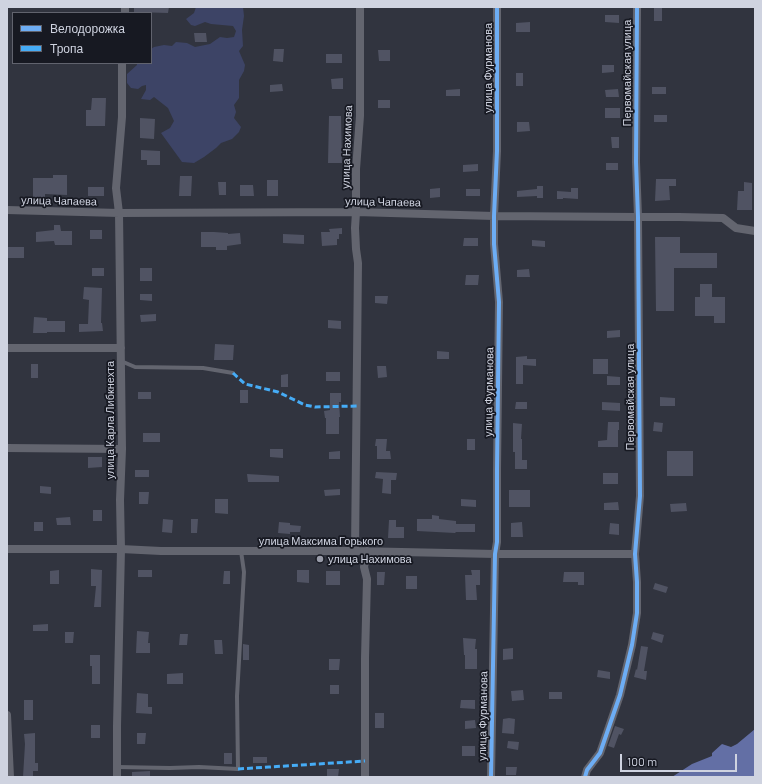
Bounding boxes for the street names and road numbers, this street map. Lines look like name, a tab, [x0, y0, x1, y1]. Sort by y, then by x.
street label: Первомайская улица	[620, 20, 634, 126]
street label: улица Фурманова	[481, 23, 495, 113]
street label: улица Нахимова	[339, 105, 355, 189]
street label: улица Чапаева	[21, 194, 97, 208]
street label: улица Чапаева	[345, 195, 421, 209]
street label: Первомайская улица	[623, 344, 637, 450]
street label: улица Фурманова	[482, 347, 496, 437]
street label: улица Карла Либкнехта	[103, 361, 117, 479]
street label: улица Максима Горького	[259, 534, 383, 548]
street label: улица Фурманова	[476, 671, 490, 761]

